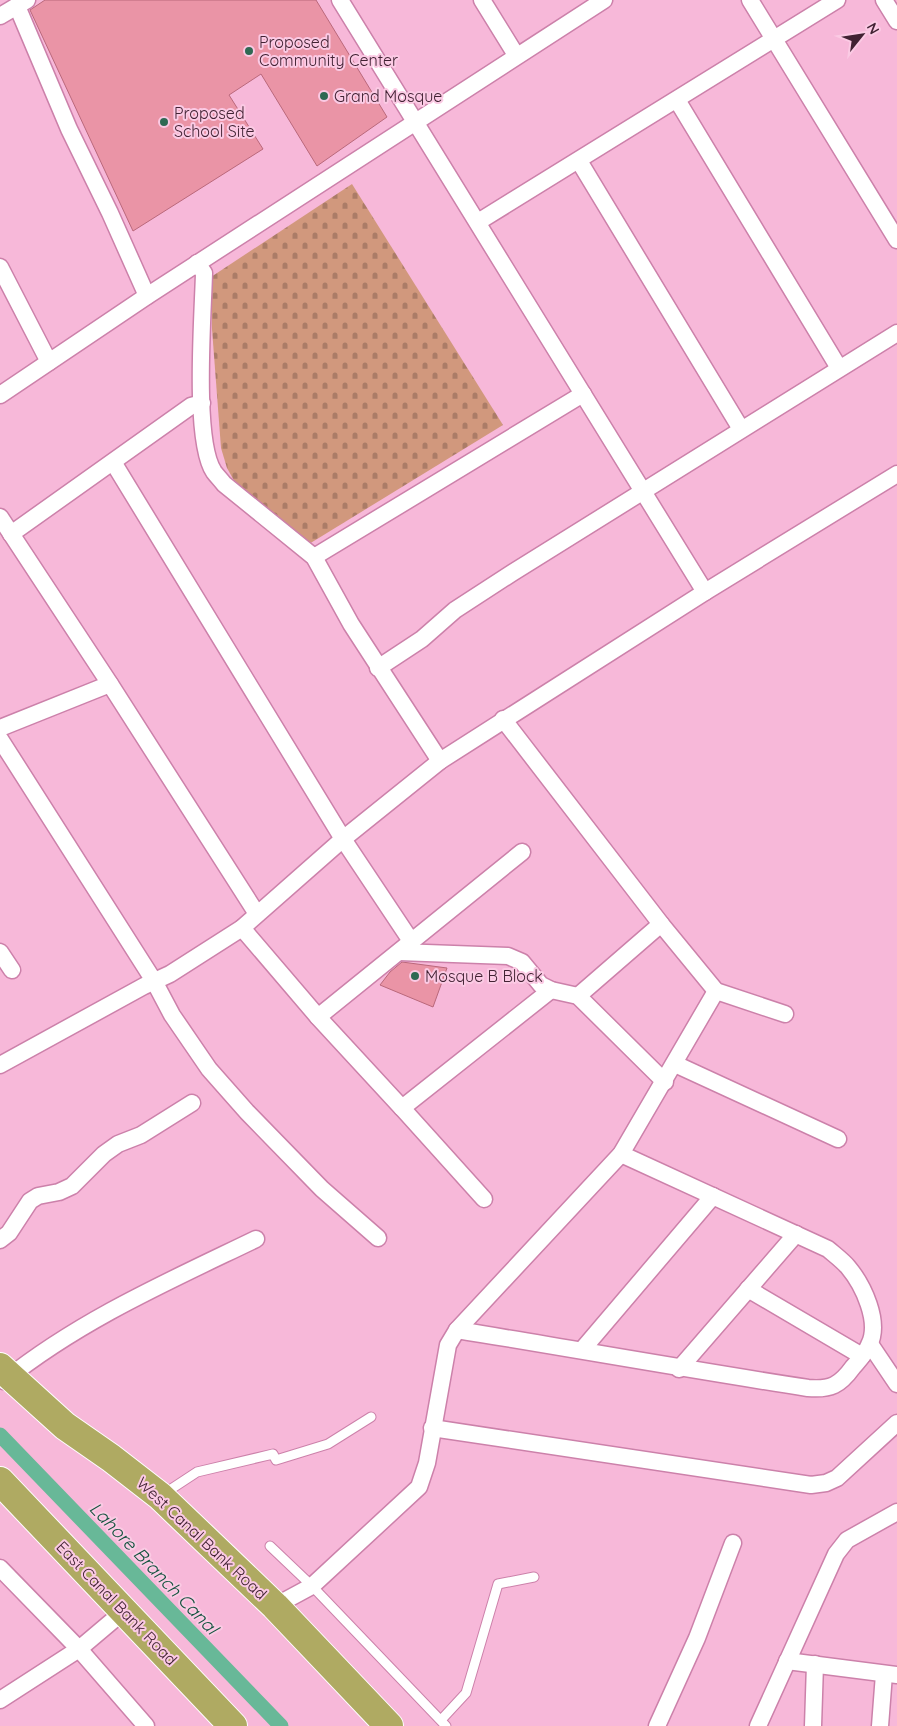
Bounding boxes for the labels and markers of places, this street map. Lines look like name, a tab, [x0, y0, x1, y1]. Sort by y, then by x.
place label: Proposed Community Center	[259, 32, 398, 70]
marker: Proposed Community Center	[243, 45, 255, 57]
place label: Grand Mosque	[334, 86, 442, 106]
marker: Grand Mosque	[318, 90, 330, 102]
place label: Proposed School Site	[174, 103, 255, 141]
marker: Proposed School Site	[158, 116, 170, 128]
place label: Mosque B Block	[425, 966, 543, 986]
marker: Mosque B Block	[409, 970, 421, 982]

